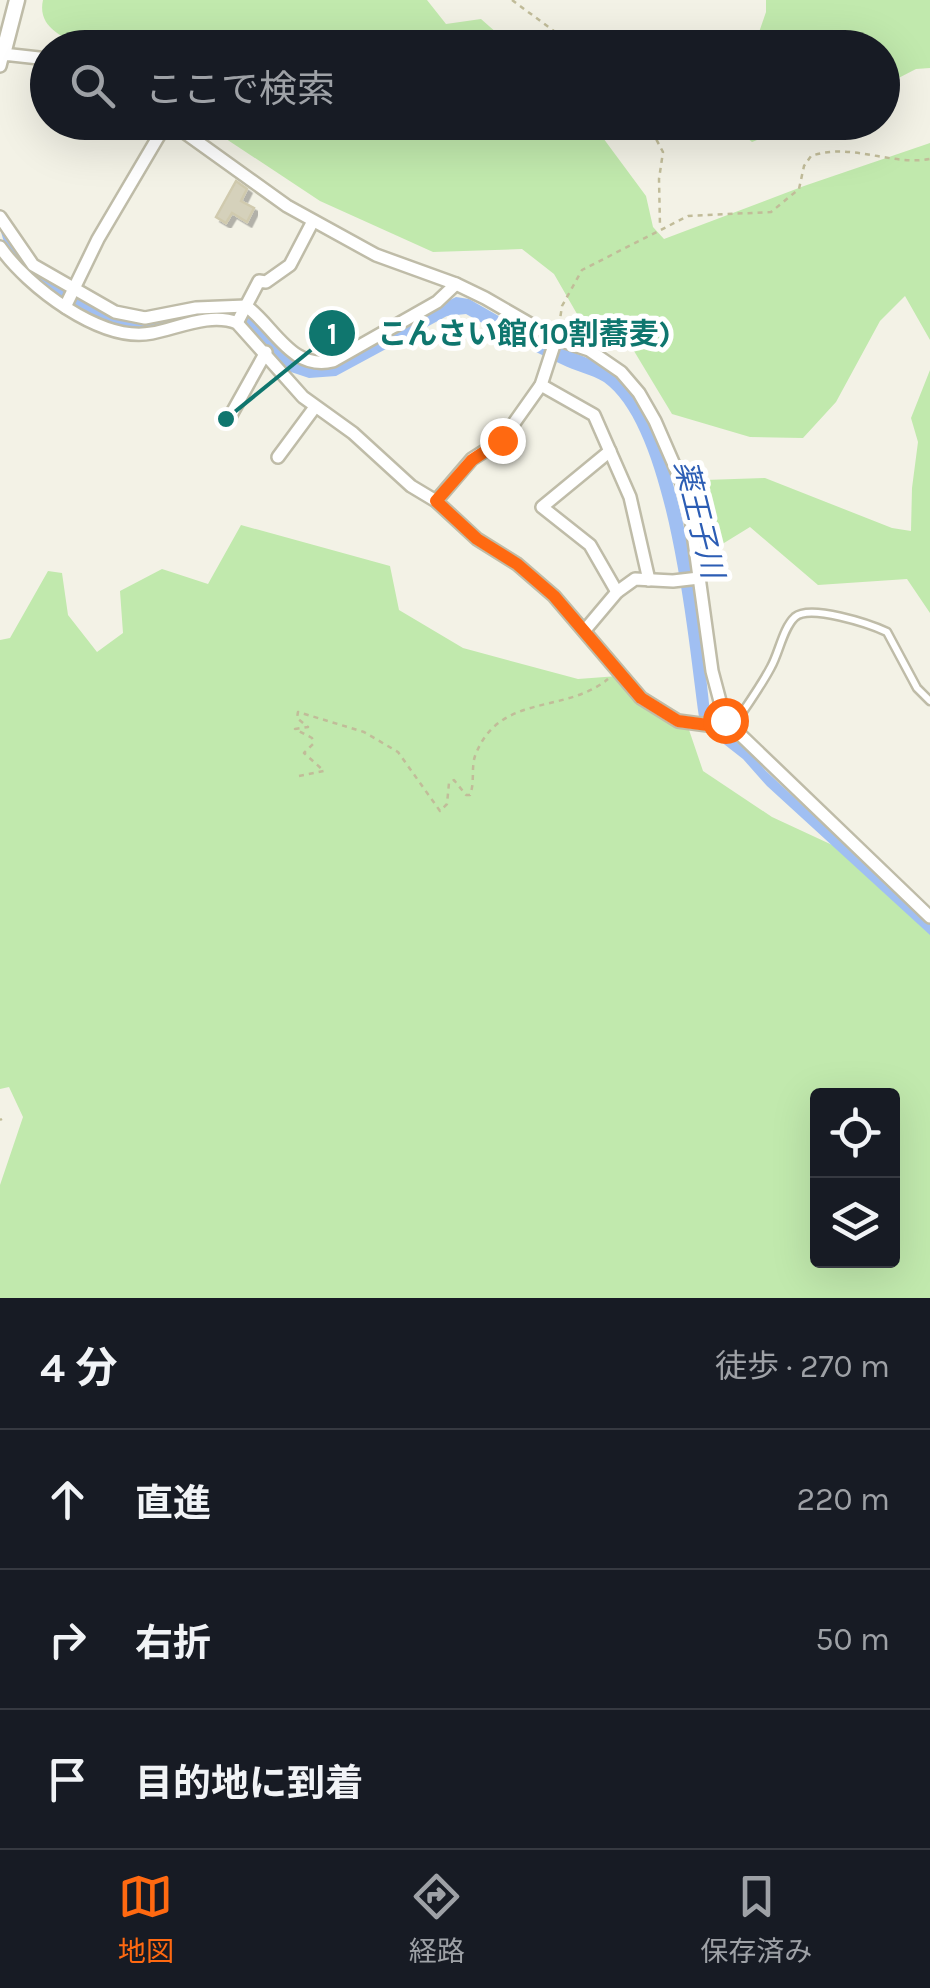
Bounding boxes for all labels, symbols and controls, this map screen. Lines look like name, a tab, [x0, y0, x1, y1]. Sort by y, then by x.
search box	[30, 30, 900, 140]
icon: search	[65, 58, 120, 113]
text: ここで検索	[145, 67, 335, 112]
callout: こんさい館(10割蕎麦)	[307, 303, 691, 363]
text: 1	[327, 316, 337, 352]
text: こんさい館(10割蕎麦)	[377, 316, 671, 352]
route end	[480, 418, 526, 464]
water label: 薬王子川	[667, 456, 732, 584]
route start	[703, 698, 749, 744]
map controls	[810, 1088, 900, 1268]
button: locate	[810, 1088, 900, 1178]
button: layers	[810, 1178, 900, 1268]
text: 4 分	[40, 1343, 118, 1393]
text: 徒歩 · 270 m	[715, 1348, 890, 1385]
icon: ahead	[40, 1472, 95, 1527]
text: 直進	[135, 1481, 211, 1526]
text: 220 m	[796, 1481, 890, 1518]
icon: right	[40, 1612, 95, 1667]
text: 右折	[135, 1621, 211, 1666]
text: 50 m	[815, 1621, 890, 1658]
icon: arrive	[40, 1752, 95, 1807]
text: 目的地に到着	[135, 1761, 363, 1806]
tab: 地図	[118, 1869, 174, 1969]
tab: 経路	[409, 1869, 465, 1969]
tab: 保存済み	[700, 1869, 812, 1969]

